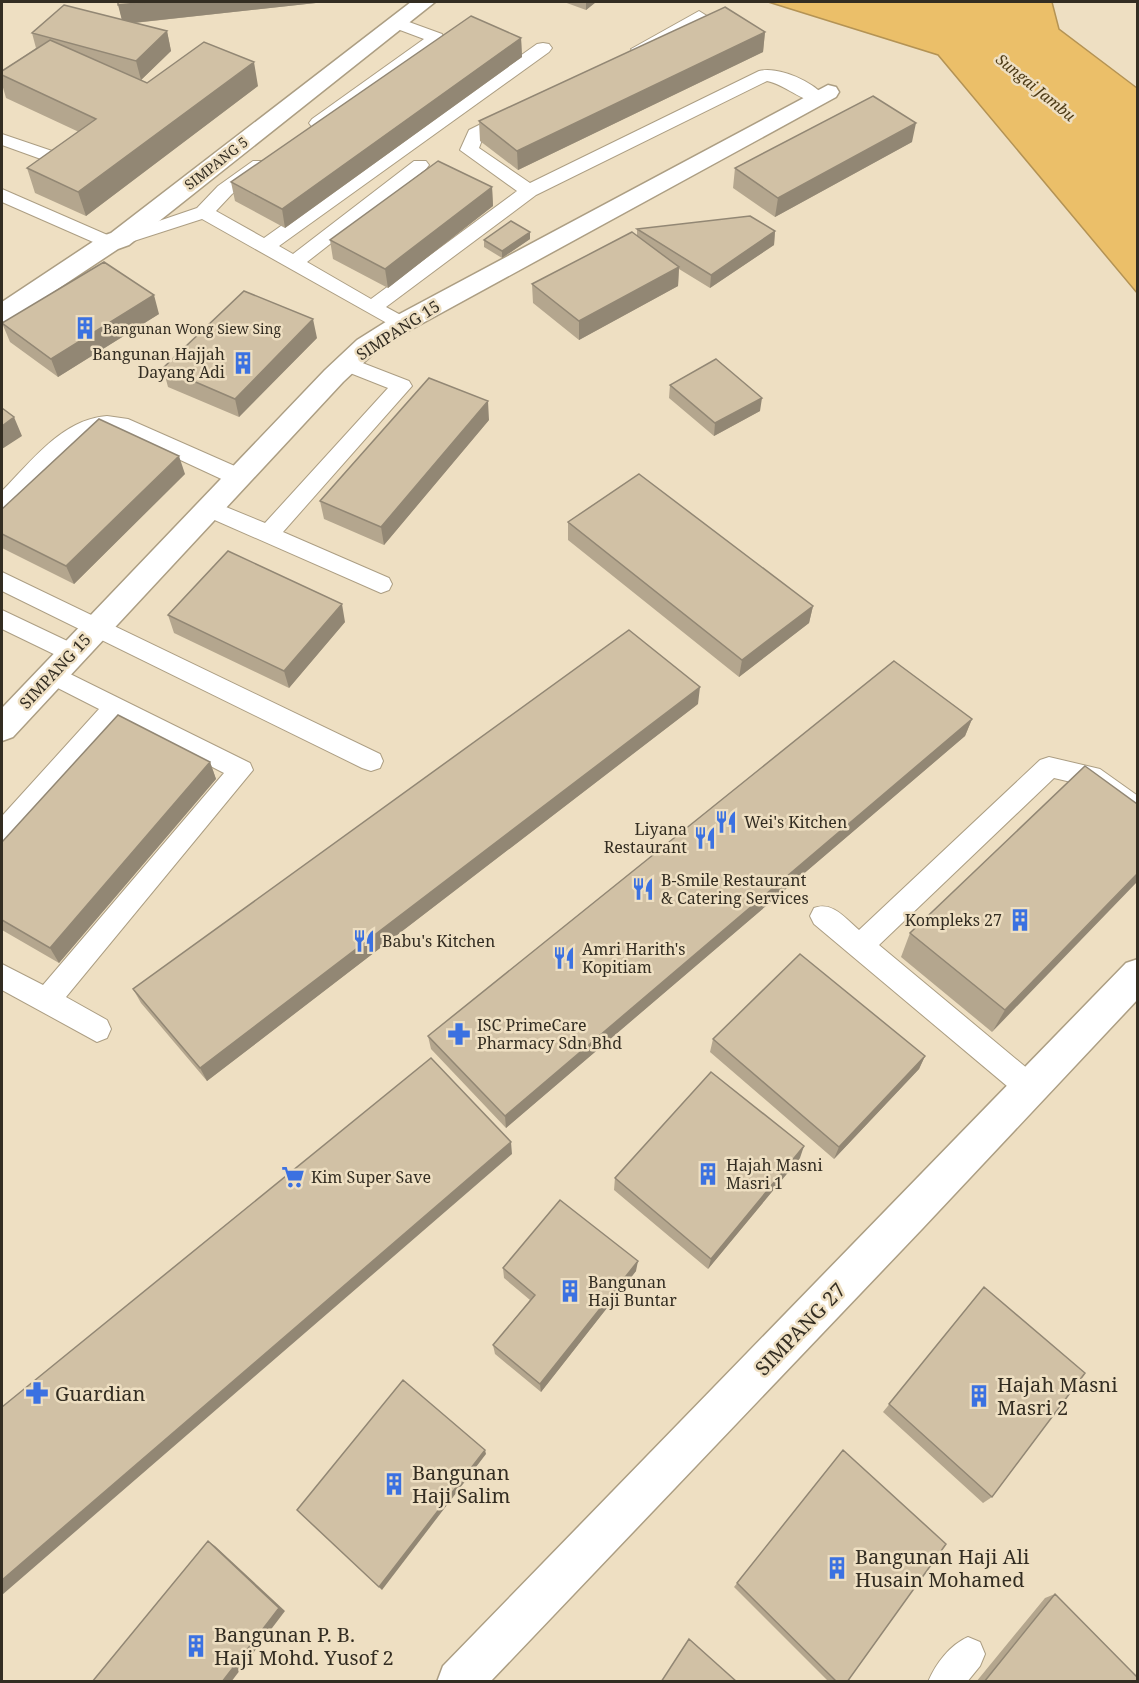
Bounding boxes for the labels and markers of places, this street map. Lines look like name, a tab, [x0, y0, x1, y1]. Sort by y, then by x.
building icon: Bangunan Wong Siew Sing	[72, 315, 98, 341]
place label: Bangunan Wong Siew Sing	[103, 319, 282, 338]
place label: Bangunan Hajjah Dayang Adi	[92, 343, 225, 383]
building icon: Bangunan Hajjah Dayang Adi	[230, 350, 256, 376]
restaurant icon: Wei's Kitchen	[713, 809, 739, 835]
place label: Wei's Kitchen	[744, 811, 847, 833]
place label: Liyana Restaurant	[604, 818, 687, 858]
restaurant icon: Liyana Restaurant	[692, 825, 718, 851]
place label: B-Smile Restaurant & Catering Services	[661, 869, 809, 909]
restaurant icon: B-Smile Restaurant & Catering Services	[630, 876, 656, 902]
building icon: Kompleks 27	[1007, 907, 1033, 933]
place label: Kompleks 27	[905, 909, 1002, 931]
restaurant icon: Babu's Kitchen	[351, 928, 377, 954]
place label: Babu's Kitchen	[382, 930, 495, 952]
place label: Amri Harith's Kopitiam	[582, 938, 685, 978]
restaurant icon: Amri Harith's Kopitiam	[551, 945, 577, 971]
place label: ISC PrimeCare Pharmacy Sdn Bhd	[477, 1014, 622, 1054]
pharmacy icon: ISC PrimeCare Pharmacy Sdn Bhd	[446, 1021, 472, 1047]
place label: Hajah Masni Masri 1	[726, 1154, 823, 1194]
building icon: Hajah Masni Masri 1	[695, 1161, 721, 1187]
supermarket icon: Kim Super Save	[280, 1164, 306, 1190]
place label: Kim Super Save	[311, 1166, 431, 1188]
place label: Bangunan Haji Buntar	[588, 1271, 677, 1311]
building icon: Bangunan Haji Buntar	[557, 1278, 583, 1304]
place label: Hajah Masni Masri 2	[997, 1371, 1118, 1421]
pharmacy icon: Guardian	[24, 1380, 50, 1406]
place label: Guardian	[55, 1380, 146, 1407]
building icon: Hajah Masni Masri 2	[966, 1383, 992, 1409]
place label: Bangunan Haji Salim	[412, 1459, 510, 1509]
building icon: Bangunan Haji Salim	[381, 1471, 407, 1497]
place label: Bangunan Haji Ali Husain Mohamed	[855, 1543, 1030, 1593]
building icon: Bangunan Haji Ali Husain Mohamed	[824, 1555, 850, 1581]
place label: Bangunan P. B. Haji Mohd. Yusof 2	[214, 1621, 394, 1671]
building icon: Bangunan P. B. Haji Mohd. Yusof 2	[183, 1633, 209, 1659]

